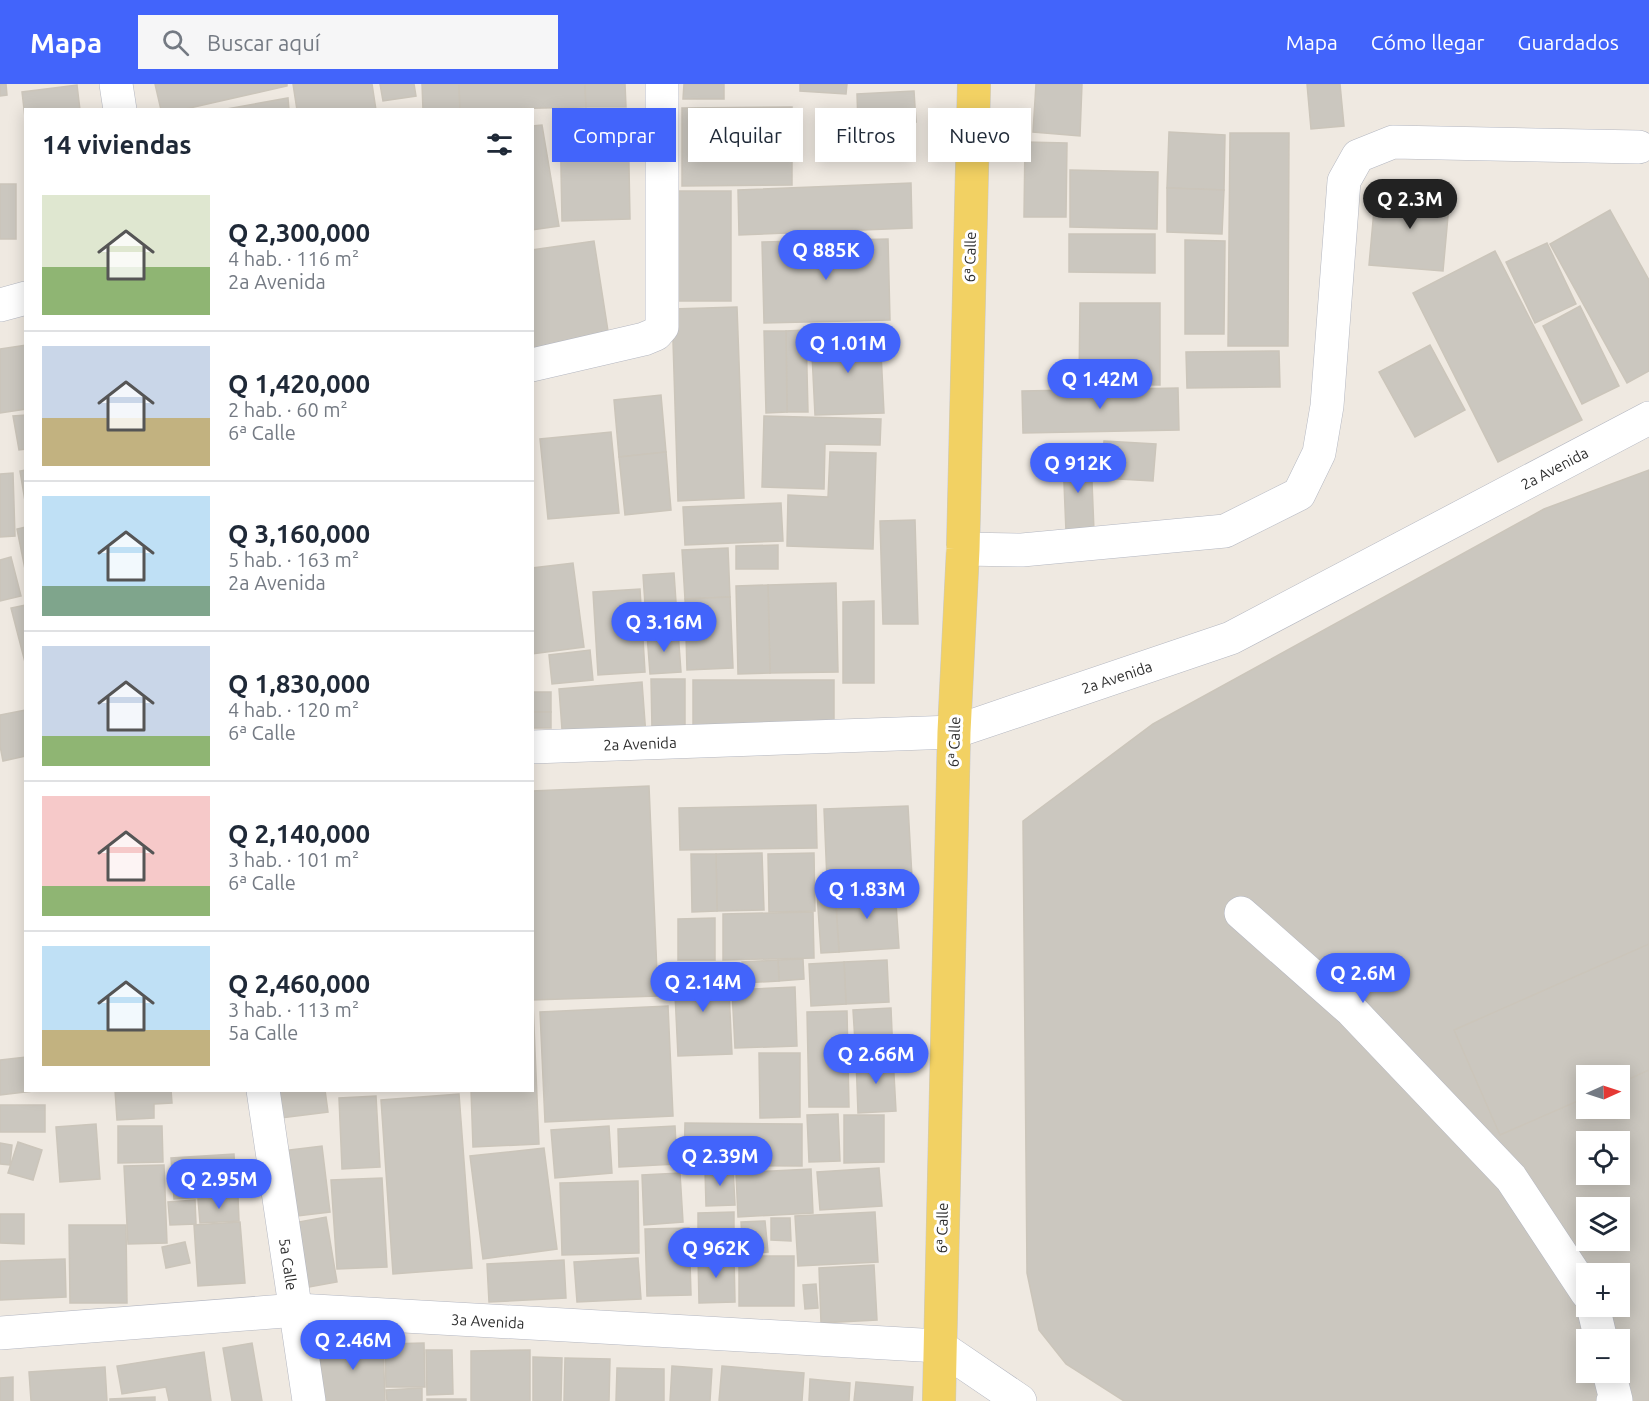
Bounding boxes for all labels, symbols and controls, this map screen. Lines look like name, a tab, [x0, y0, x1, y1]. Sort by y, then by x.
search box	[138, 15, 558, 69]
icon: search	[159, 26, 192, 59]
text: Mapa	[30, 27, 102, 58]
text: Buscar aquí	[207, 30, 320, 55]
text: Mapa	[1286, 30, 1338, 54]
text: Cómo llegar	[1371, 30, 1485, 54]
text: Guardados	[1518, 30, 1619, 54]
chip: Comprar	[552, 108, 676, 162]
chip: Alquilar	[688, 108, 803, 162]
chip: Filtros	[815, 108, 916, 162]
chip: Nuevo	[928, 108, 1031, 162]
icon: filters	[483, 128, 516, 161]
text: 14 viviendas	[42, 130, 192, 159]
pin: Q 2.3M	[1361, 179, 1459, 230]
text: Q 2.3M	[1377, 187, 1443, 210]
text: Q 2,300,000	[228, 218, 370, 247]
icon: home	[90, 219, 162, 291]
pin: Q 885K	[777, 230, 875, 281]
street label: 6ª Calle	[961, 231, 979, 283]
text: Q 885K	[792, 238, 860, 261]
text: 4 hab. · 116 m²	[228, 247, 359, 270]
text: 2a Avenida	[228, 270, 326, 293]
pin: Q 1.01M	[793, 323, 903, 374]
text: Q 1.01M	[809, 331, 887, 354]
pin: Q 1.42M	[1045, 359, 1155, 410]
text: Q 1.42M	[1061, 367, 1139, 390]
text: Q 1,420,000	[228, 369, 370, 398]
icon: home	[90, 370, 162, 442]
text: 2 hab. · 60 m²	[228, 398, 348, 421]
text: 6ª Calle	[228, 421, 296, 444]
pin: Q 912K	[1029, 443, 1127, 494]
street label: 2a Avenida	[1518, 443, 1591, 493]
text: Q 912K	[1044, 451, 1112, 474]
text: Q 3,160,000	[228, 519, 370, 548]
icon: home	[90, 520, 162, 592]
text: 5 hab. · 163 m²	[228, 548, 359, 571]
text: 2a Avenida	[228, 571, 326, 594]
pin: Q 3.16M	[609, 602, 719, 653]
text: Q 3.16M	[625, 610, 703, 633]
street label: 2a Avenida	[1079, 657, 1154, 697]
text: Q 1,830,000	[228, 669, 370, 698]
icon: home	[90, 670, 162, 742]
text: 4 hab. · 120 m²	[228, 698, 359, 721]
street label: 6ª Calle	[945, 716, 963, 768]
text: 6ª Calle	[228, 721, 296, 744]
street label: 2a Avenida	[603, 733, 677, 753]
text: Q 2,140,000	[228, 819, 370, 848]
icon: home	[90, 820, 162, 892]
text: 3 hab. · 101 m²	[228, 848, 359, 871]
pin: Q 1.83M	[812, 869, 922, 920]
text: 6ª Calle	[228, 871, 296, 894]
text: Q 1.83M	[828, 877, 906, 900]
pin: Q 2.6M	[1314, 953, 1412, 1004]
text: Q 2.6M	[1330, 961, 1396, 984]
pin: Q 2.14M	[648, 962, 758, 1013]
text: Q 2,460,000	[228, 969, 370, 998]
icon: home	[90, 970, 162, 1042]
text: Q 2.14M	[664, 970, 742, 993]
text: 3 hab. · 113 m²	[228, 998, 359, 1021]
text: 5a Calle	[228, 1021, 298, 1044]
pin: Q 2.66M	[821, 1034, 931, 1085]
text: Q 2.66M	[837, 1042, 915, 1065]
north arrow	[1576, 1065, 1630, 1119]
map controls	[1576, 1065, 1630, 1383]
button: locate	[1576, 1131, 1630, 1185]
pin: Q 2.39M	[665, 1136, 775, 1187]
text: Q 2.39M	[681, 1144, 759, 1167]
pin: Q 2.95M	[164, 1159, 274, 1210]
text: Q 2.95M	[180, 1167, 258, 1190]
button: layers	[1576, 1197, 1630, 1251]
street label: 6ª Calle	[933, 1202, 951, 1254]
pin: Q 962K	[667, 1228, 765, 1279]
text: Q 962K	[682, 1236, 750, 1259]
street label: 5a Calle	[276, 1237, 301, 1291]
button: +	[1576, 1263, 1630, 1317]
street label: 3a Avenida	[451, 1310, 525, 1331]
pin: Q 2.46M	[298, 1320, 408, 1371]
text: Q 2.46M	[314, 1328, 392, 1351]
button: −	[1576, 1329, 1630, 1383]

